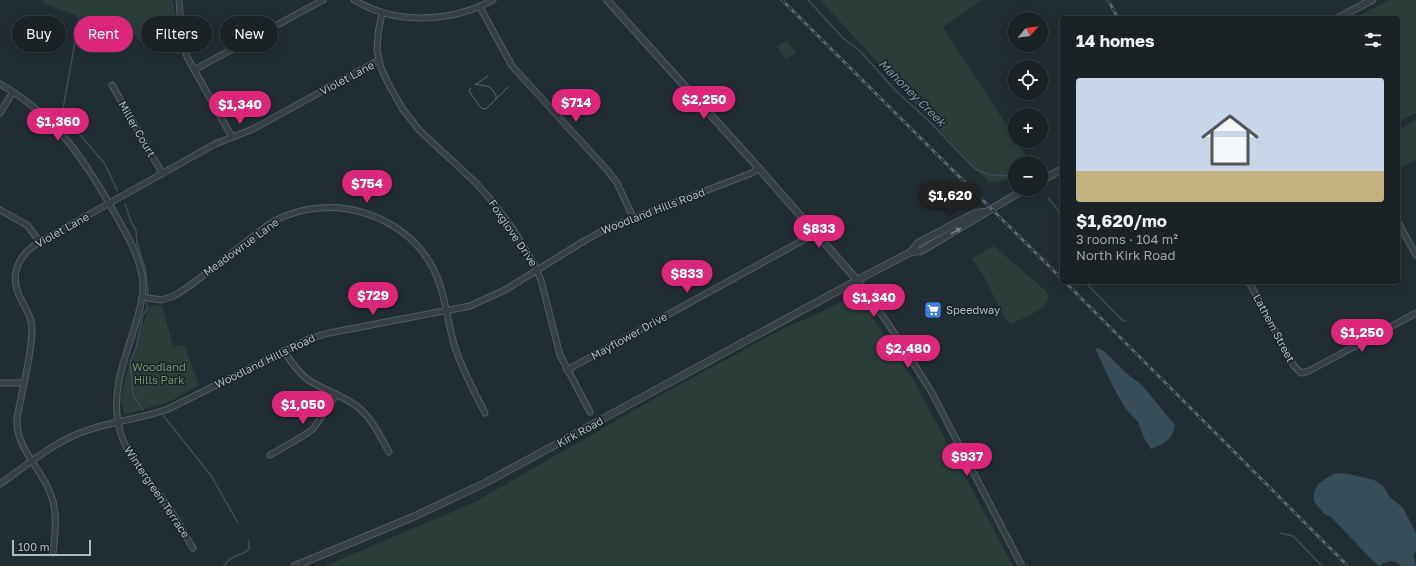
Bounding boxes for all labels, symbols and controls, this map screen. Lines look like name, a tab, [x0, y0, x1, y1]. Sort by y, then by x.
north arrow	[1008, 12, 1048, 52]
map controls	[1008, 12, 1048, 196]
chip: Buy	[12, 16, 66, 52]
chip: Rent	[74, 16, 133, 52]
chip: Filters	[141, 16, 212, 52]
chip: New	[220, 16, 278, 52]
icon: filters	[1362, 29, 1384, 51]
text: 14 homes	[1076, 30, 1155, 51]
water label: Mahoney Creek	[876, 56, 950, 130]
street label: Violet Lane	[317, 58, 376, 97]
button: locate	[1008, 60, 1048, 100]
pin: $2,250	[671, 86, 737, 120]
pin: $714	[552, 89, 600, 123]
pin: $1,340	[207, 91, 273, 125]
text: $2,250	[681, 91, 727, 107]
text: $714	[561, 94, 591, 110]
text: $1,340	[218, 96, 262, 112]
street label: Miller Court	[116, 98, 159, 159]
icon: home	[1194, 104, 1266, 176]
pin: $1,360	[25, 108, 91, 142]
button: +	[1008, 108, 1048, 148]
text: $1,360	[36, 113, 80, 129]
button: −	[1008, 156, 1048, 196]
pin: $754	[343, 170, 391, 204]
text: $754	[351, 175, 383, 191]
pin: $1,620	[917, 182, 983, 216]
street label: Woodland Hills Road	[599, 185, 706, 236]
text: $1,620	[928, 187, 972, 203]
street label: Foxglove Drive	[486, 197, 540, 268]
street label: Violet Lane	[33, 209, 91, 250]
text: $1,620/mo	[1076, 210, 1167, 231]
street label: Meadowrue Lane	[200, 215, 281, 278]
pin: $833	[795, 215, 843, 249]
text: $833	[803, 220, 835, 236]
one-way arrow	[950, 228, 961, 235]
text: 3 rooms · 104 m²	[1076, 231, 1178, 247]
text: North Kirk Road	[1076, 247, 1175, 263]
pin: $833	[663, 260, 711, 294]
text: $833	[671, 265, 703, 281]
pin: $729	[349, 282, 397, 316]
pin: $1,340	[841, 284, 907, 318]
text: $729	[357, 287, 389, 303]
text: $1,340	[852, 289, 896, 305]
street label: Lathem Street	[1251, 292, 1298, 364]
supermarket icon: Speedway	[923, 300, 943, 320]
place label: Speedway	[946, 303, 1000, 316]
street label: Mayflower Drive	[588, 309, 669, 362]
pin: $1,250	[1329, 319, 1395, 353]
text: $1,250	[1340, 324, 1384, 340]
street label: Woodland Hills Road	[213, 331, 317, 390]
pin: $2,480	[875, 335, 941, 369]
text: $2,480	[885, 340, 931, 356]
park label: Woodland Hills Park	[132, 360, 186, 386]
pin: $1,050	[270, 391, 336, 425]
text: $1,050	[281, 396, 325, 412]
street label: Kirk Road	[554, 414, 605, 450]
street label: Wintergreen Terrace	[122, 443, 193, 540]
pin: $937	[943, 443, 991, 477]
text: $937	[951, 448, 983, 464]
scale bar	[12, 538, 91, 557]
text: 100 m	[18, 540, 49, 553]

